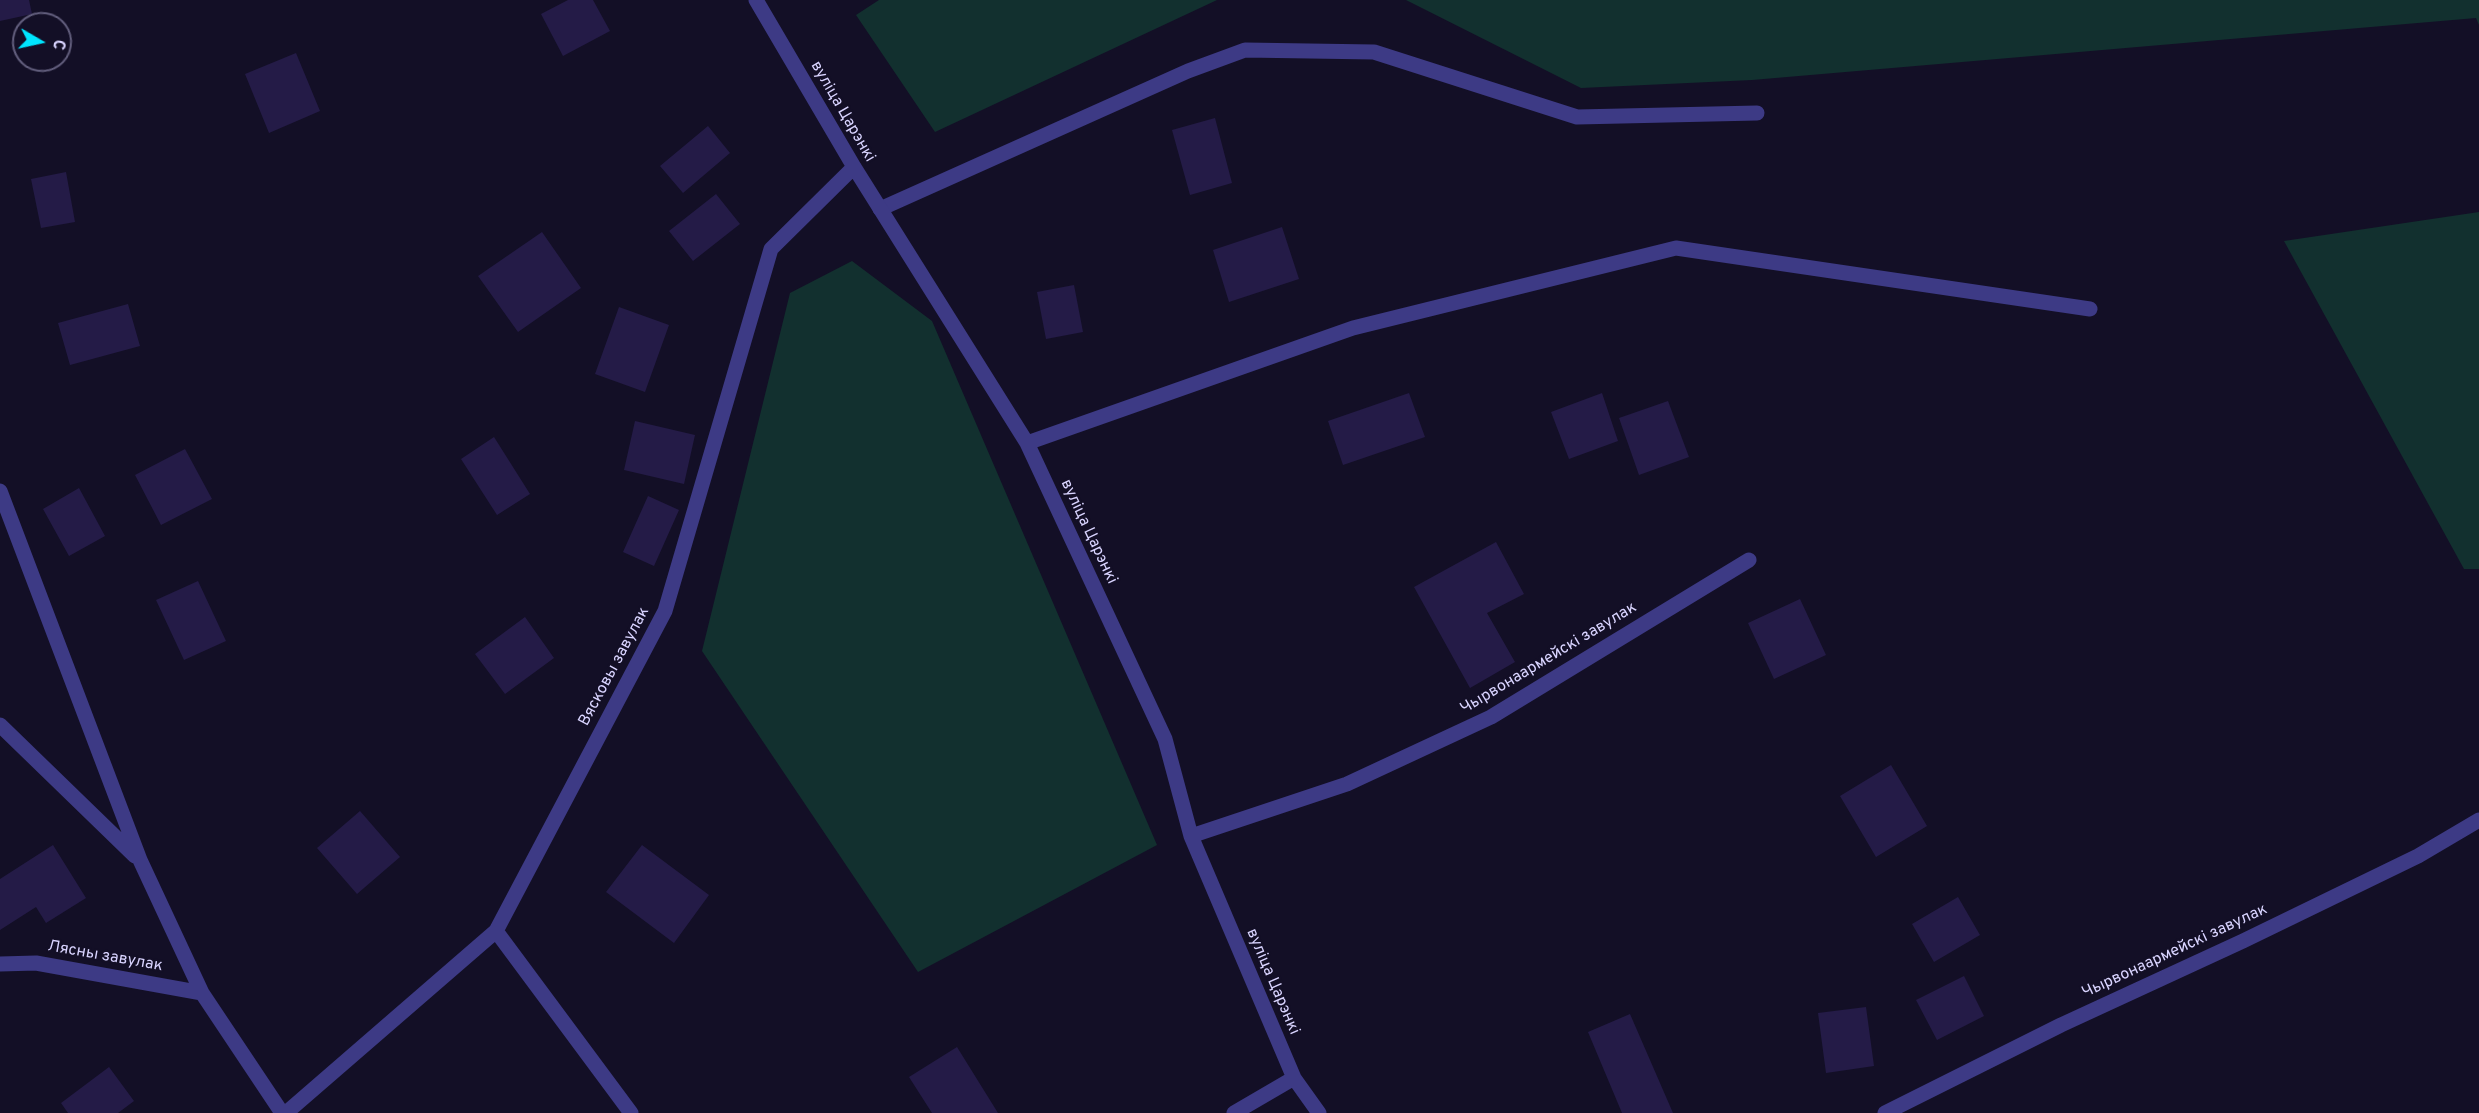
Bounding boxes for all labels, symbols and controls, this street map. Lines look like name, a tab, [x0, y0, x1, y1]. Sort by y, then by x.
north arrow	[12, 12, 72, 72]
text: С	[47, 38, 68, 51]
street label: вуліца Царэнкі	[805, 58, 879, 166]
street label: вуліца Царэнкі	[1055, 477, 1121, 587]
street label: Чырвонаармейскі завулак	[1457, 599, 1641, 719]
street label: Вясковы завулак	[575, 604, 655, 730]
street label: Чырвонаармейскі завулак	[2079, 901, 2271, 1003]
street label: вуліца Царэнкі	[1241, 926, 1303, 1038]
street label: Лясны завулак	[46, 937, 164, 977]

